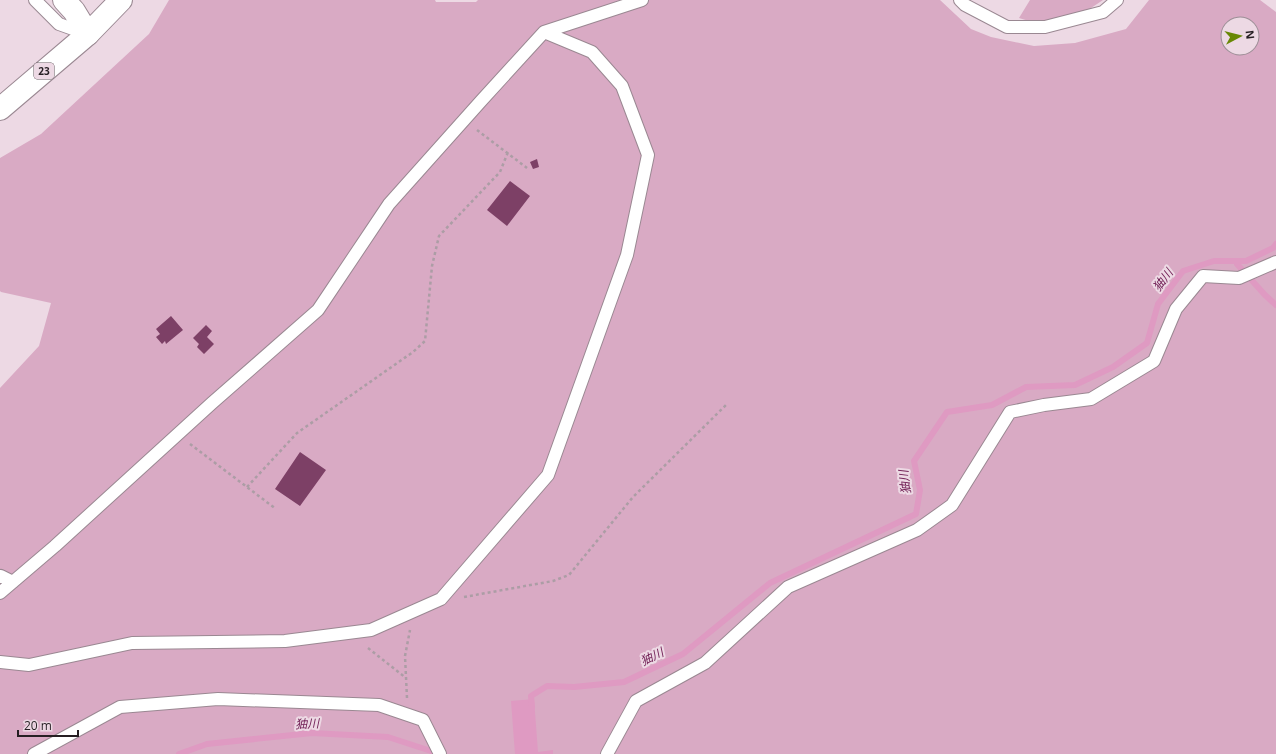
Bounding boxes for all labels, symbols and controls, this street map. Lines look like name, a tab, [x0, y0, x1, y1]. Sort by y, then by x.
north arrow	[1220, 16, 1260, 56]
text: N	[1242, 29, 1258, 40]
road number: 23	[34, 63, 54, 79]
water label: 㹨川	[1149, 263, 1178, 294]
water label: 㹨川	[894, 467, 914, 495]
water label: 㹨川	[637, 643, 668, 669]
scale bar	[18, 712, 78, 738]
water label: 㹨川	[295, 715, 321, 732]
text: 20 m	[24, 717, 52, 734]

